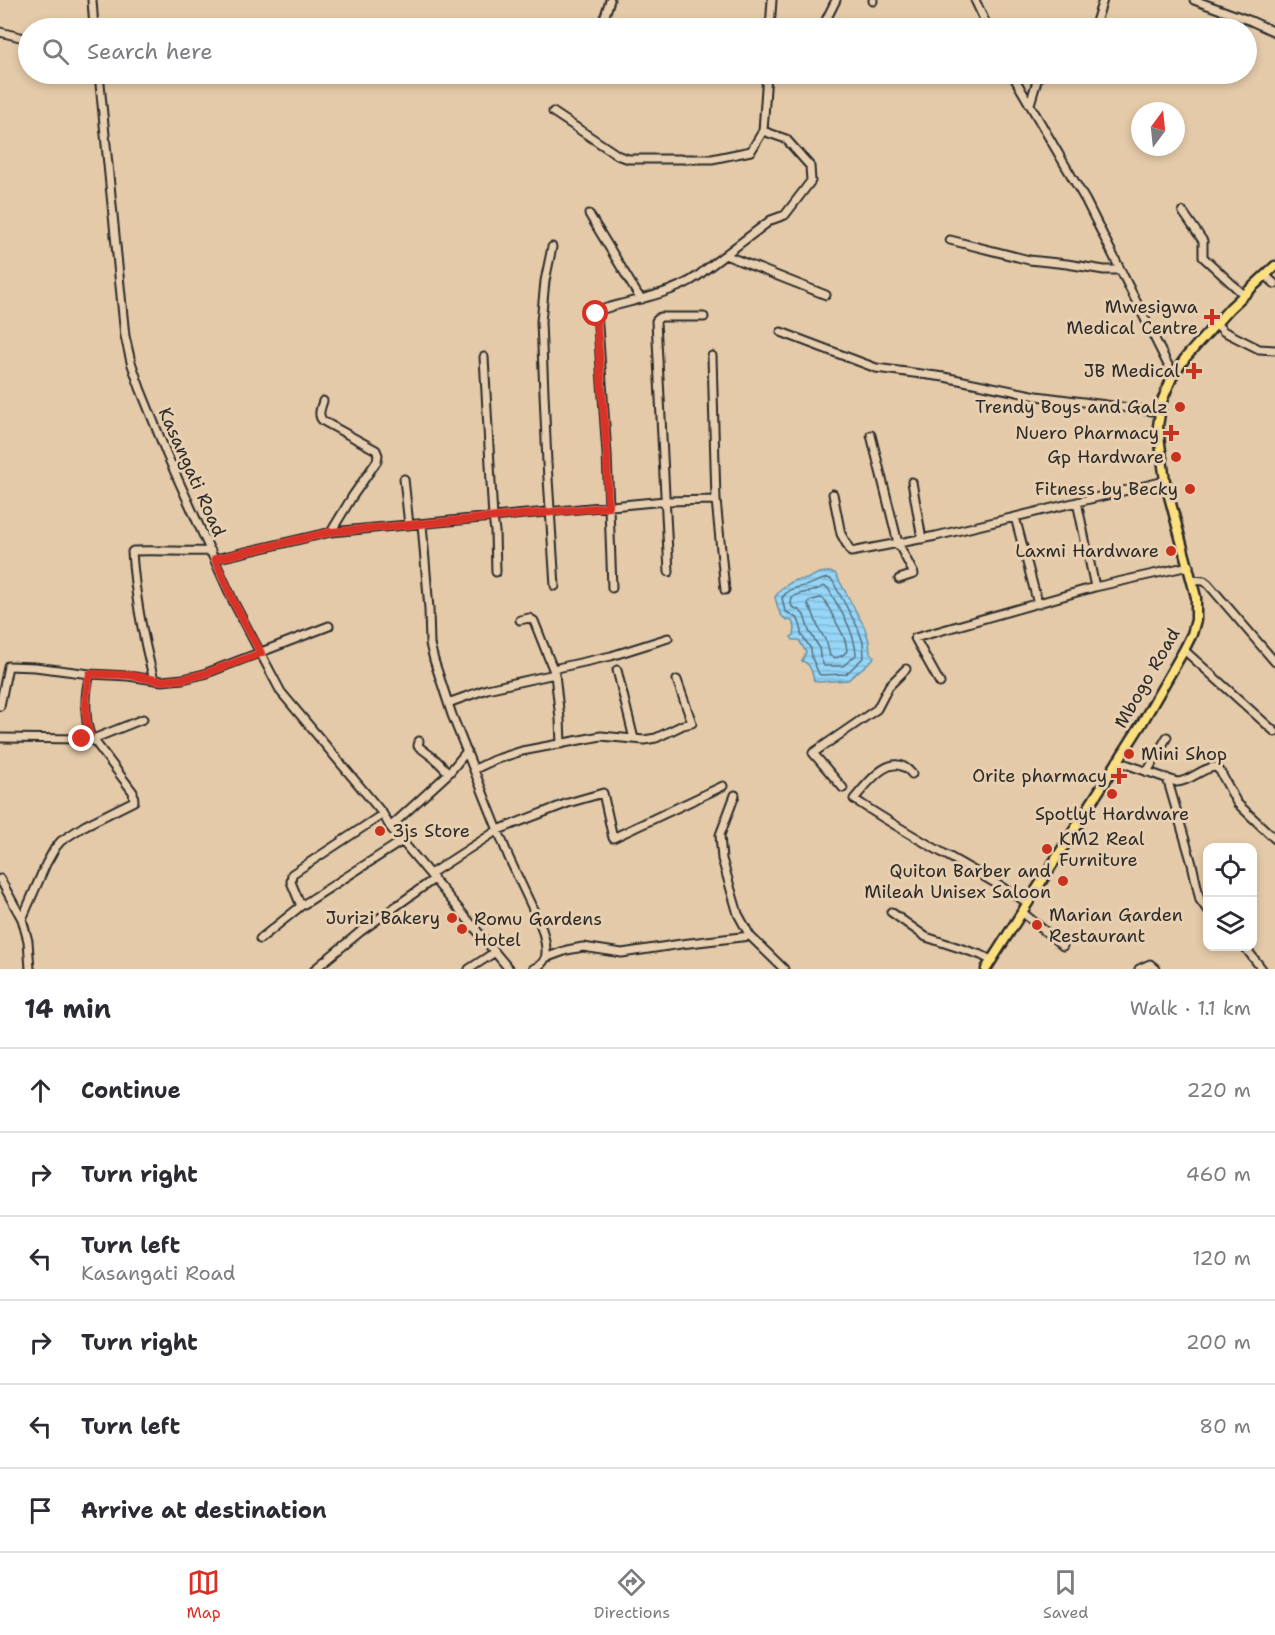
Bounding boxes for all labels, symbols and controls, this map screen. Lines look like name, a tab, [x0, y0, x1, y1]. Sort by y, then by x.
search box	[18, 18, 1257, 84]
icon: search	[39, 35, 72, 68]
text: Search here	[87, 37, 213, 66]
north arrow	[1131, 102, 1185, 156]
place label: Mwesigwa Medical Centre	[1066, 295, 1198, 340]
route start	[582, 300, 608, 326]
marker: Mwesigwa Medical Centre	[1203, 308, 1221, 326]
place label: JB Medical	[1084, 359, 1181, 383]
marker: JB Medical	[1185, 362, 1203, 380]
place label: Trendy Boys and Galz	[975, 395, 1168, 419]
marker: Trendy Boys and Galz	[1173, 400, 1187, 414]
street label: Kasangati Road	[153, 404, 231, 540]
place label: Nuero Pharmacy	[1015, 421, 1159, 445]
marker: Nuero Pharmacy	[1164, 426, 1178, 440]
place label: Gp Hardware	[1047, 445, 1164, 469]
marker: Gp Hardware	[1169, 450, 1183, 464]
place label: Fitness by Becky	[1035, 477, 1178, 501]
marker: Fitness by Becky	[1183, 482, 1197, 496]
place label: Laxmi Hardware	[1015, 539, 1159, 563]
marker: Laxmi Hardware	[1164, 544, 1178, 558]
street label: Mbogo Road	[1109, 624, 1185, 732]
route end	[68, 725, 94, 751]
place label: Mini Shop	[1141, 742, 1227, 766]
marker: Mini Shop	[1122, 747, 1136, 761]
place label: Orite pharmacy	[972, 764, 1107, 788]
marker: Orite pharmacy	[1112, 769, 1126, 783]
marker: Spotlyt Hardware	[1105, 787, 1119, 801]
place label: Spotlyt Hardware	[1035, 802, 1189, 826]
place label: 3js Store	[392, 819, 470, 843]
marker: 3js Store	[373, 824, 387, 838]
place label: KM2 Real Furniture	[1059, 827, 1145, 872]
marker: KM2 Real Furniture	[1040, 842, 1054, 856]
map controls	[1203, 843, 1257, 951]
button: locate	[1203, 843, 1257, 897]
place label: Quiton Barber and Mileah Unisex Saloon	[864, 859, 1051, 904]
marker: Quiton Barber and Mileah Unisex Saloon	[1056, 874, 1070, 888]
button: layers	[1203, 897, 1257, 951]
place label: Marian Garden Restaurant	[1049, 903, 1183, 948]
place label: Jurizi Bakery	[326, 906, 440, 930]
place label: Romu Gardens Hotel	[474, 907, 602, 952]
marker: Jurizi Bakery	[445, 911, 459, 925]
marker: Marian Garden Restaurant	[1030, 918, 1044, 932]
marker: Romu Gardens Hotel	[455, 922, 469, 936]
text: 14 min	[24, 991, 111, 1026]
text: Walk · 1.1 km	[1130, 995, 1251, 1021]
icon: ahead	[24, 1074, 57, 1107]
text: Continue	[81, 1076, 181, 1105]
text: 220 m	[1187, 1077, 1251, 1103]
icon: right	[24, 1158, 57, 1191]
text: Turn right	[81, 1160, 198, 1189]
text: 460 m	[1186, 1161, 1251, 1187]
text: Turn left	[81, 1231, 180, 1260]
icon: left	[24, 1242, 57, 1275]
text: 120 m	[1192, 1245, 1251, 1271]
text: Kasangati Road	[81, 1260, 235, 1286]
icon: right	[24, 1326, 57, 1359]
text: Turn right	[81, 1328, 198, 1357]
text: 200 m	[1186, 1329, 1251, 1355]
icon: left	[24, 1410, 57, 1443]
text: Turn left	[81, 1412, 180, 1441]
text: 80 m	[1199, 1413, 1251, 1439]
icon: arrive	[24, 1494, 57, 1527]
text: Arrive at destination	[81, 1496, 327, 1525]
tab: Map	[187, 1566, 221, 1623]
tab: Directions	[594, 1566, 670, 1623]
tab: Saved	[1043, 1566, 1089, 1623]

